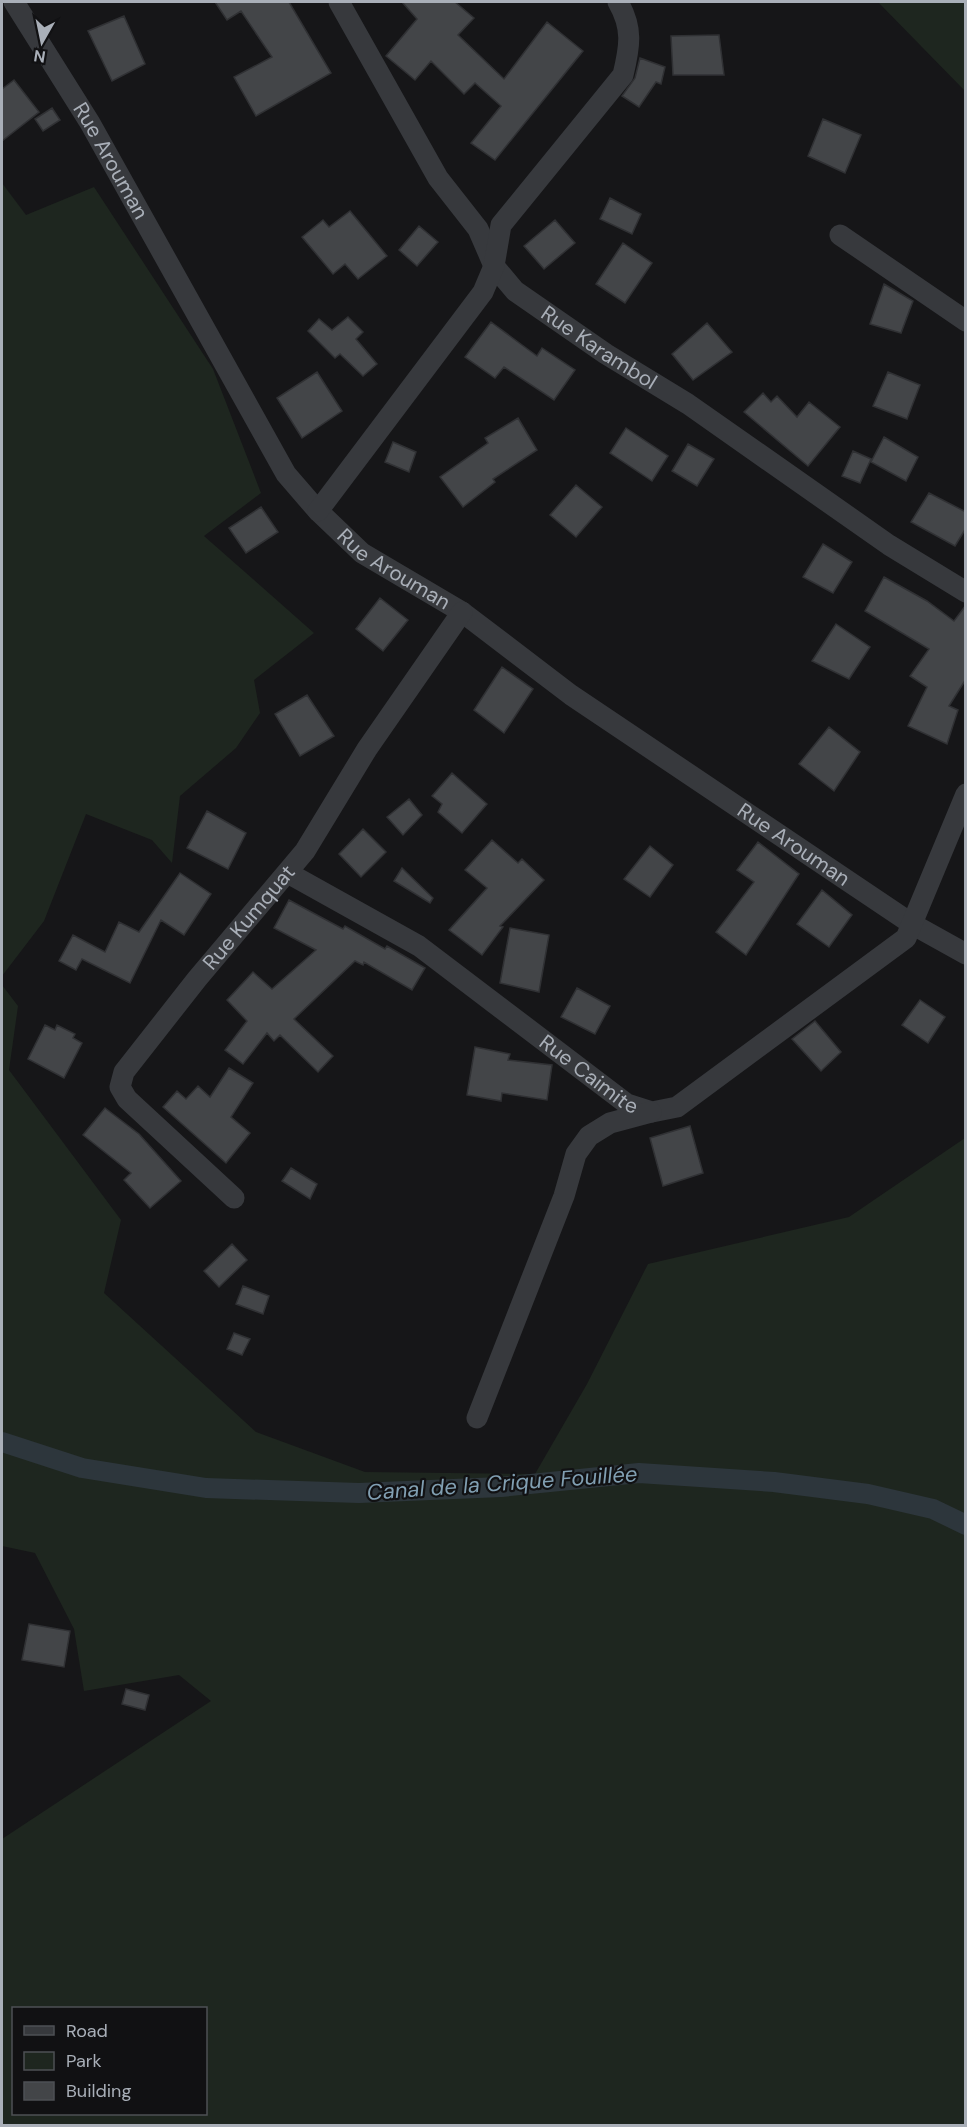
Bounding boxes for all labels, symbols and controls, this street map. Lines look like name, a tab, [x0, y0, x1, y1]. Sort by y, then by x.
north arrow	[12, 12, 72, 72]
text: N	[32, 45, 47, 68]
street label: Rue Arouman	[66, 97, 155, 224]
street label: Rue Karambol	[535, 299, 662, 396]
street label: Rue Arouman	[331, 522, 456, 616]
street label: Rue Arouman	[732, 797, 855, 892]
street label: Rue Kumquat	[197, 859, 301, 976]
street label: Rue Caimite	[533, 1028, 641, 1121]
water label: Canal de la Crique Fouillée	[366, 1459, 638, 1507]
legend	[12, 2007, 207, 2115]
text: Road	[66, 2019, 108, 2043]
text: Park	[66, 2049, 102, 2073]
text: Building	[66, 2079, 131, 2103]

